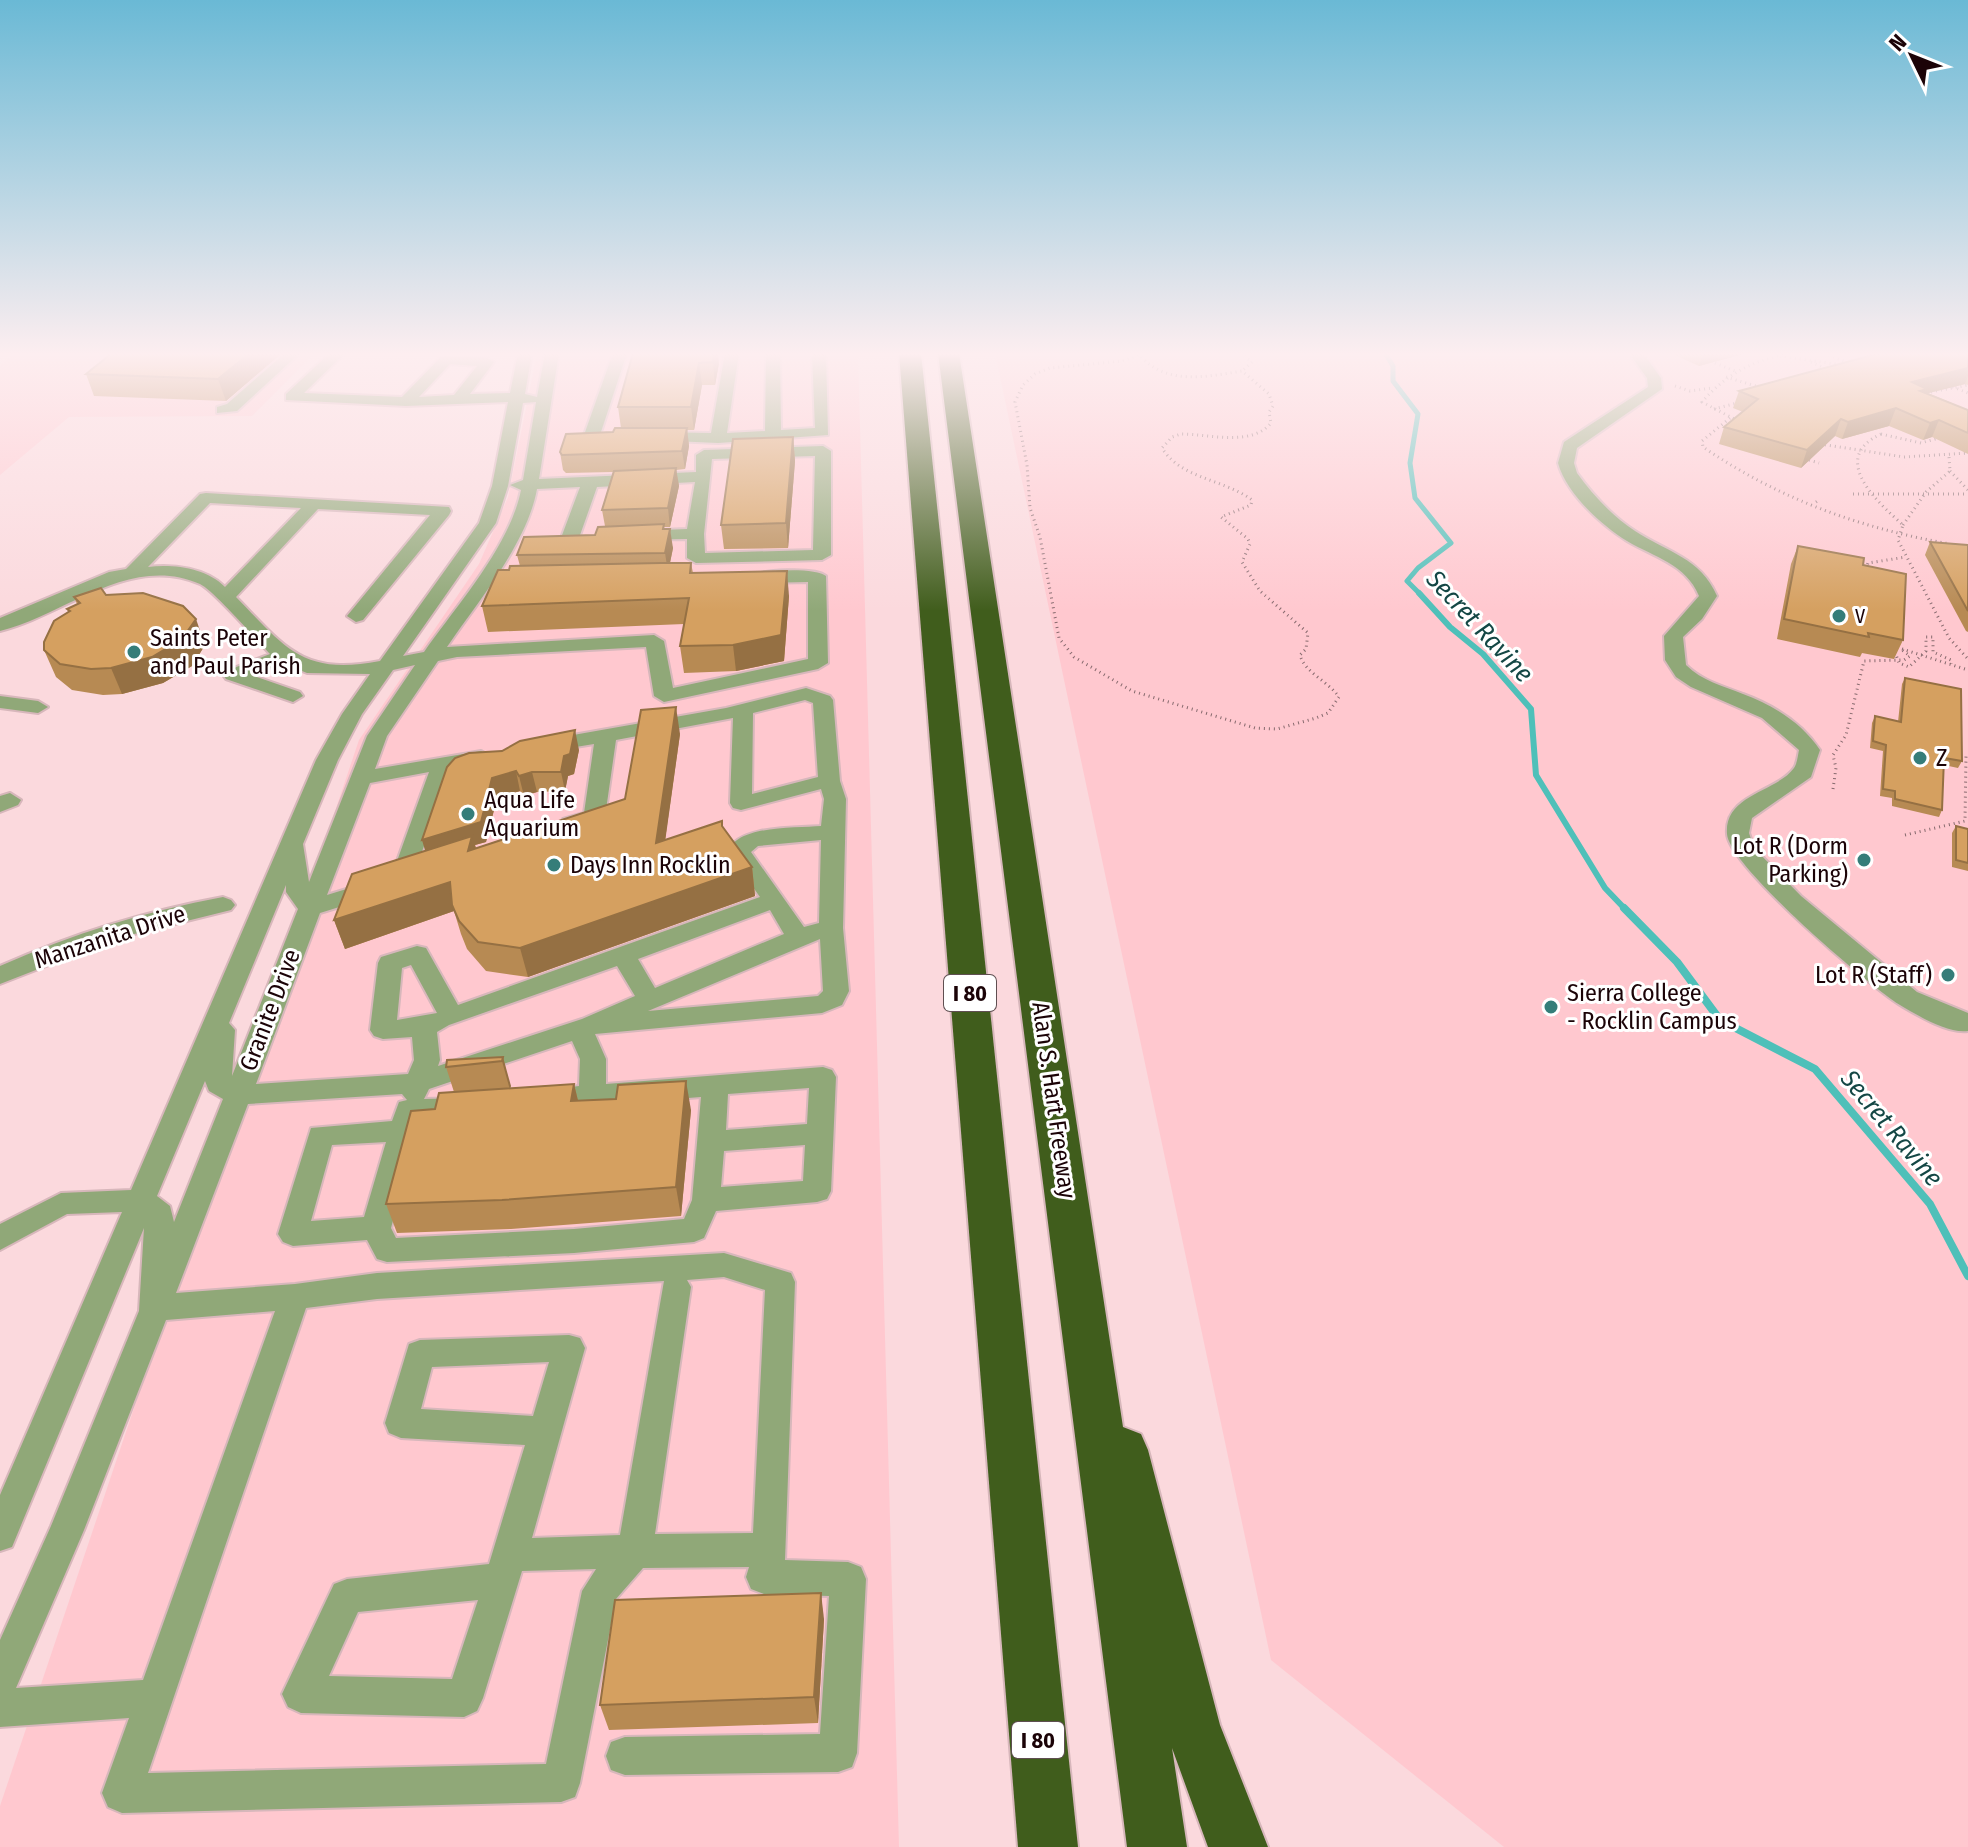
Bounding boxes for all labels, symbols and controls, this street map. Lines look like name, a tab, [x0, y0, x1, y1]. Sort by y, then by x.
north arrow	[1872, 16, 1952, 96]
text: N	[1883, 29, 1912, 57]
water label: Secret Ravine	[1419, 563, 1539, 689]
place label: V	[1855, 604, 1866, 628]
marker: V	[1830, 607, 1848, 625]
place label: Saints Peter and Paul Parish	[150, 624, 301, 680]
marker: Saints Peter and Paul Parish	[125, 643, 143, 661]
place label: Z	[1936, 744, 1947, 772]
marker: Z	[1911, 749, 1929, 767]
place label: Aqua Life Aquarium	[484, 786, 579, 842]
marker: Aqua Life Aquarium	[459, 805, 477, 823]
place label: Lot R (Dorm Parking)	[1733, 832, 1848, 888]
place label: Days Inn Rocklin	[570, 851, 731, 879]
marker: Lot R (Dorm Parking)	[1855, 851, 1873, 869]
marker: Days Inn Rocklin	[545, 856, 563, 874]
street label: Manzanita Drive	[31, 899, 189, 975]
street label: Granite Drive	[234, 945, 306, 1075]
place label: Lot R (Staff)	[1815, 961, 1932, 989]
marker: Lot R (Staff)	[1939, 966, 1957, 984]
road number: I 80	[944, 975, 996, 1011]
place label: Sierra College - Rocklin Campus	[1567, 979, 1737, 1035]
marker: Sierra College - Rocklin Campus	[1542, 998, 1560, 1016]
street label: Alan S. Hart Freeway	[1026, 1000, 1082, 1200]
water label: Secret Ravine	[1833, 1063, 1949, 1193]
road number: I 80	[1012, 1722, 1064, 1758]

